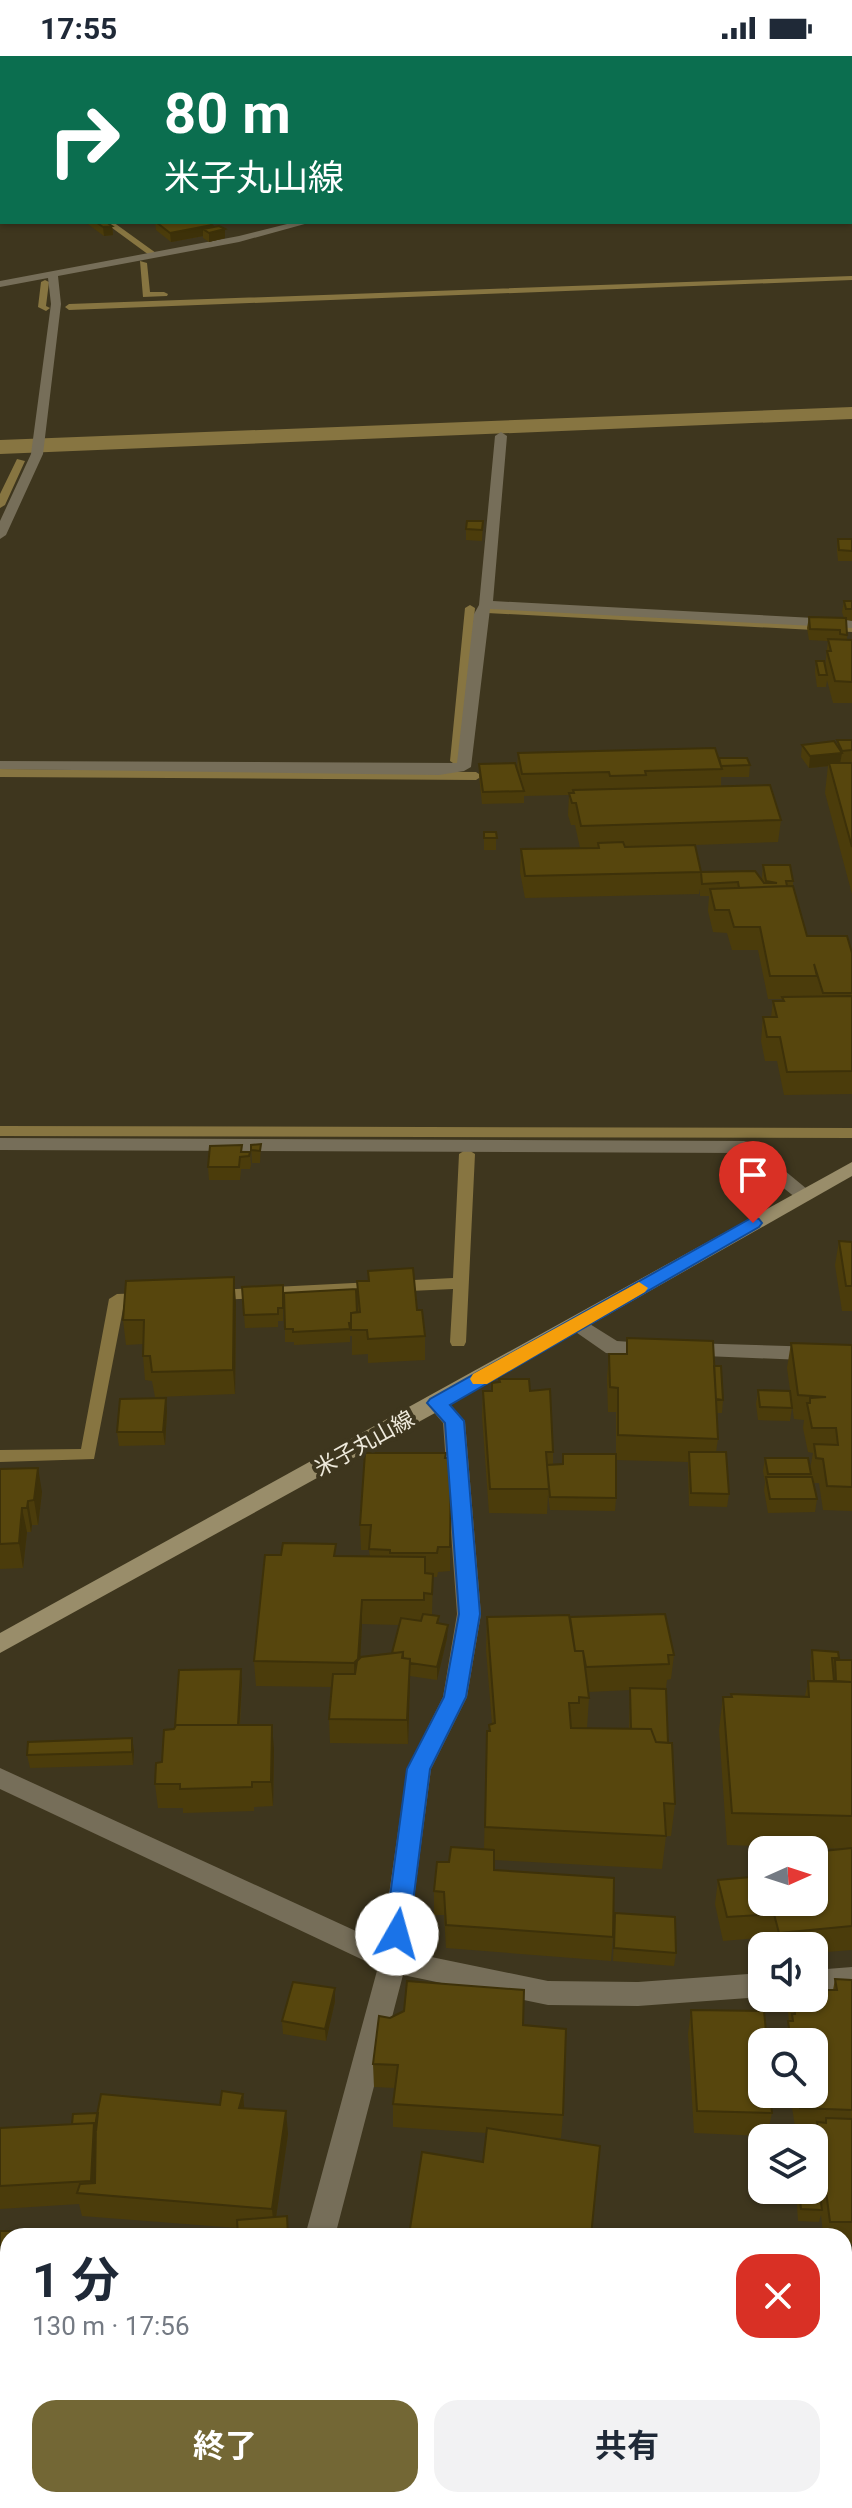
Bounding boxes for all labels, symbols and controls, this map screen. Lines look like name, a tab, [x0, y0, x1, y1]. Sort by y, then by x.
text: 17:55	[40, 11, 117, 46]
text: 80 m	[164, 81, 291, 147]
icon: right	[32, 88, 136, 192]
text: 米子丸山線	[164, 157, 344, 199]
pin	[719, 1141, 787, 1223]
icon: arrive	[731, 1153, 775, 1197]
street label: 米子丸山線	[310, 1406, 418, 1481]
north arrow	[748, 1836, 828, 1916]
map controls	[748, 1836, 828, 2204]
position arrow	[355, 1892, 439, 1976]
button: sound	[748, 1932, 828, 2012]
button: search	[748, 2028, 828, 2108]
button: layers	[748, 2124, 828, 2204]
text: 1 分	[32, 2252, 119, 2309]
button: close	[736, 2254, 820, 2338]
text: 130 m · 17:56	[32, 2311, 190, 2341]
button: 終了	[32, 2400, 418, 2492]
button: 共有	[434, 2400, 820, 2492]

